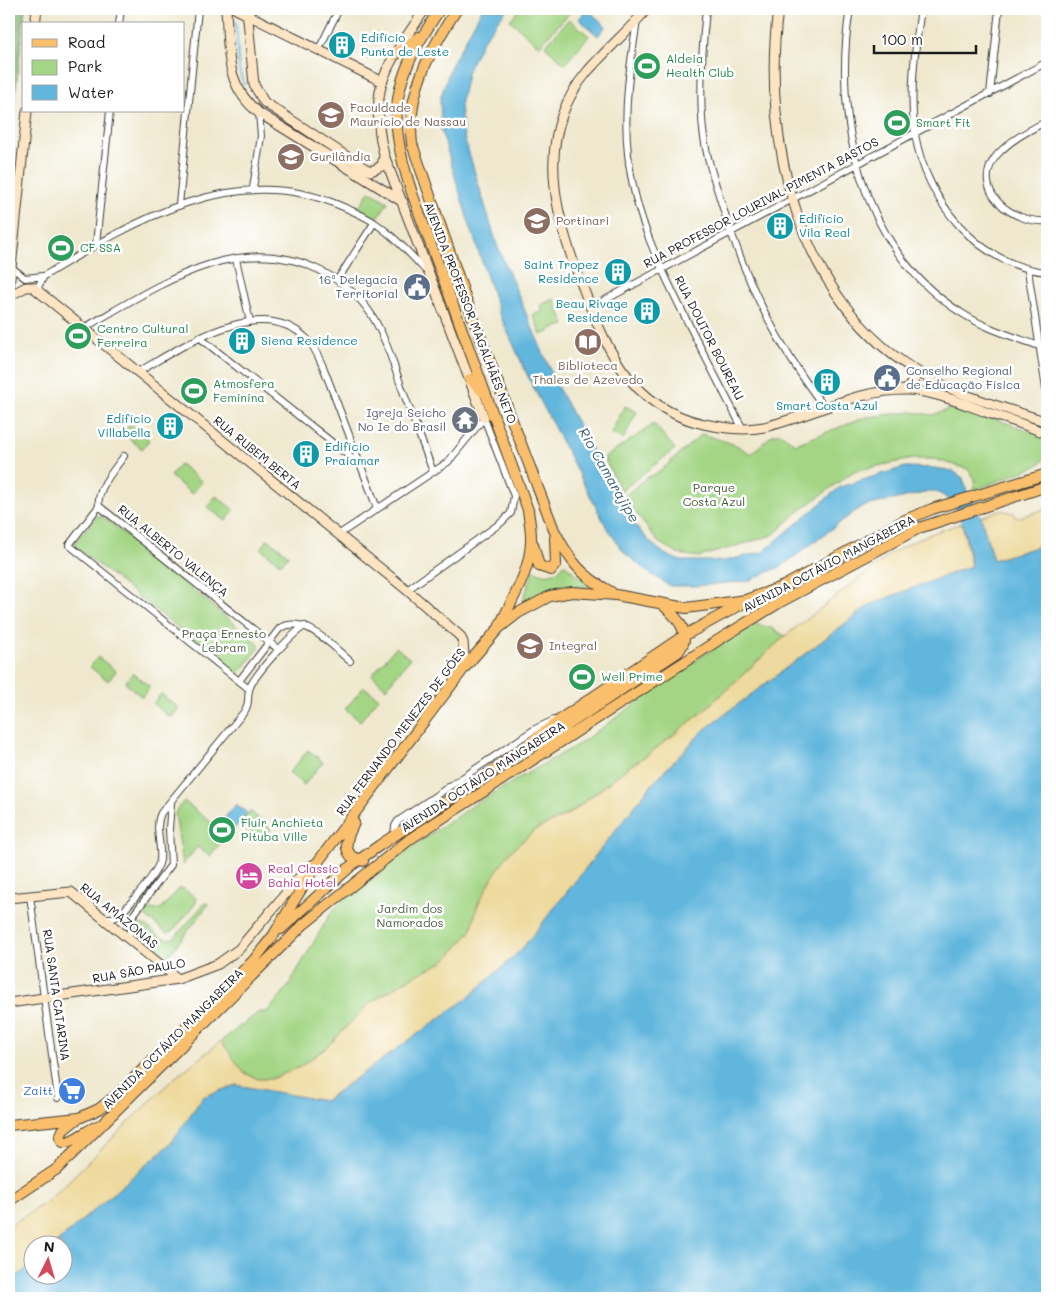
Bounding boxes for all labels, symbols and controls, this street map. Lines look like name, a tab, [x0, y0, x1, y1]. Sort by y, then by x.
legend	[22, 22, 185, 112]
scale bar	[874, 22, 976, 54]
place label: Edifício Punta de Leste	[361, 29, 449, 59]
text: 100 m	[881, 29, 923, 49]
building icon: Edifício Punta de Leste	[327, 30, 357, 60]
text: Road	[68, 32, 105, 52]
place label: Aldeia Health Club	[666, 50, 734, 80]
sports icon: Aldeia Health Club	[632, 51, 662, 81]
text: Park	[68, 56, 102, 76]
text: Water	[68, 82, 114, 102]
place label: Faculdade Maurício de Nassau	[350, 99, 466, 129]
school or university icon: Faculdade Maurício de Nassau	[316, 100, 346, 130]
sports icon: Smart Fit	[882, 108, 912, 138]
place label: Smart Fit	[916, 114, 971, 130]
street label: RUA PROFESSOR LOURIVAL PIMENTA BASTOS	[640, 133, 881, 271]
school or university icon: Gurilândia	[276, 142, 306, 172]
place label: Gurilândia	[310, 148, 371, 164]
street label: AVENIDA PROFESSOR MAGALHÃES NETO	[421, 200, 521, 426]
school or university icon: Portinari	[522, 206, 552, 236]
place label: Edifício Vila Real	[799, 210, 850, 240]
building icon: Edifício Vila Real	[765, 211, 795, 241]
place label: Portinari	[556, 212, 609, 228]
sports icon: CF SSA	[46, 233, 76, 263]
place label: CF SSA	[80, 239, 121, 255]
place label: Saint Tropez Residence	[524, 256, 599, 286]
building icon: Saint Tropez Residence	[603, 257, 633, 287]
place label: 16ª Delegacia Territorial	[319, 271, 398, 301]
public building icon: 16ª Delegacia Territorial	[402, 272, 432, 302]
street label: RUA DOUTOR BOUREAU	[672, 273, 748, 402]
place label: Beau Rivage Residence	[556, 295, 628, 325]
building icon: Beau Rivage Residence	[632, 296, 662, 326]
place label: Centro Cultural Ferreira	[97, 320, 188, 350]
sports icon: Centro Cultural Ferreira	[63, 321, 93, 351]
building icon: Siena Residence	[227, 326, 257, 356]
library icon: Biblioteca Thales de Azevedo	[573, 327, 603, 357]
place label: Siena Residence	[261, 332, 358, 348]
place label: Biblioteca Thales de Azevedo	[533, 357, 643, 387]
place label: Conselho Regional de Educação Física	[906, 362, 1020, 392]
public building icon: Conselho Regional de Educação Física	[872, 363, 902, 393]
building icon: Smart Costa Azul	[812, 367, 842, 397]
place label: Atmosfera Feminina	[213, 375, 275, 405]
sports icon: Atmosfera Feminina	[179, 376, 209, 406]
place label: Smart Costa Azul	[776, 397, 878, 413]
place label: Igreja Seicho No Ie do Brasil	[358, 404, 446, 434]
temple icon: Igreja Seicho No Ie do Brasil	[450, 405, 480, 435]
place label: Edifício Villabella	[98, 410, 151, 440]
building icon: Edifício Villabella	[155, 411, 185, 441]
street label: RUA RUBEM BERTA	[211, 412, 305, 493]
water label: Rio Camarajipe	[575, 424, 644, 526]
place label: Edifício Praiamar	[325, 438, 380, 468]
building icon: Edifício Praiamar	[291, 439, 321, 469]
park label: Parque Costa Azul	[683, 479, 745, 509]
street label: RUA ALBERTO VALENÇA	[115, 501, 232, 600]
street label: AVENIDA OCTÁVIO MANGABEIRA	[740, 511, 917, 615]
park label: Praça Ernesto Lebram	[182, 625, 266, 655]
school or university icon: Integral	[515, 631, 545, 661]
place label: Integral	[549, 637, 597, 653]
street label: RUA FERNANDO MENEZES DE GÓES	[332, 644, 469, 818]
sports icon: Well Prime	[567, 662, 597, 692]
place label: Well Prime	[601, 668, 663, 684]
street label: AVENIDA OCTÁVIO MANGABEIRA	[397, 717, 568, 835]
place label: Fluir Anchieta Pituba Ville	[241, 814, 323, 844]
sports icon: Fluir Anchieta Pituba Ville	[207, 815, 237, 845]
place label: Real Classic Bahia Hotel	[268, 860, 339, 890]
hotel icon: Real Classic Bahia Hotel	[234, 861, 264, 891]
street label: RUA AMAZONAS	[77, 879, 162, 952]
park label: Jardim dos Namorados	[376, 900, 444, 930]
street label: RUA SANTA CATARINA	[40, 928, 74, 1062]
street label: RUA SÃO PAULO	[91, 954, 187, 986]
street label: AVENIDA OCTÁVIO MANGABEIRA	[99, 965, 246, 1112]
supermarket icon: Zaitt	[57, 1076, 87, 1106]
place label: Zaitt	[23, 1082, 53, 1098]
north arrow	[22, 1234, 72, 1284]
text: N	[43, 1237, 55, 1256]

